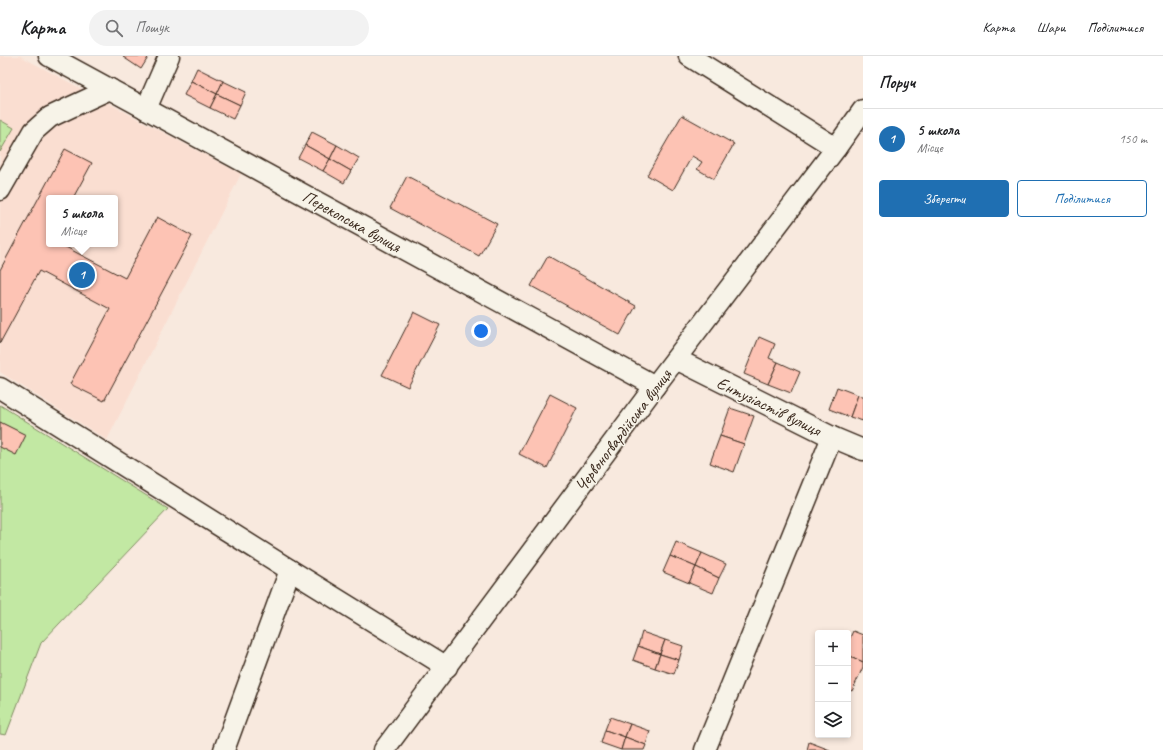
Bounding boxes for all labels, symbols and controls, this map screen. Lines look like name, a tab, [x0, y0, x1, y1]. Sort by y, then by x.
search box	[89, 10, 369, 46]
text: Карта	[20, 16, 65, 40]
icon: search	[103, 17, 125, 39]
text: Пошук	[135, 18, 169, 37]
text: Карта	[983, 19, 1015, 36]
text: Шари	[1037, 19, 1065, 36]
text: Поділитися	[1087, 19, 1143, 36]
text: Поруч	[879, 72, 915, 93]
text: 5 школа	[917, 121, 959, 140]
text: 1	[889, 131, 895, 147]
text: 150 m	[1119, 131, 1147, 147]
text: Місце	[917, 140, 943, 156]
button: Зберегти	[879, 180, 1009, 217]
button: Поділитися	[1017, 180, 1147, 217]
street label: Перекопська вулиця	[299, 186, 405, 257]
popup	[46, 195, 118, 247]
text: 5 школа	[61, 204, 103, 223]
text: Місце	[61, 223, 87, 239]
pin: 1	[69, 260, 95, 290]
your location	[471, 321, 491, 341]
street label: Червоногвардійська вулиця	[570, 364, 677, 496]
street label: Ентузіастів вулиця	[713, 372, 825, 441]
map controls	[815, 630, 851, 738]
button: +	[815, 630, 851, 666]
button: −	[815, 666, 851, 702]
button: layers	[815, 702, 851, 738]

